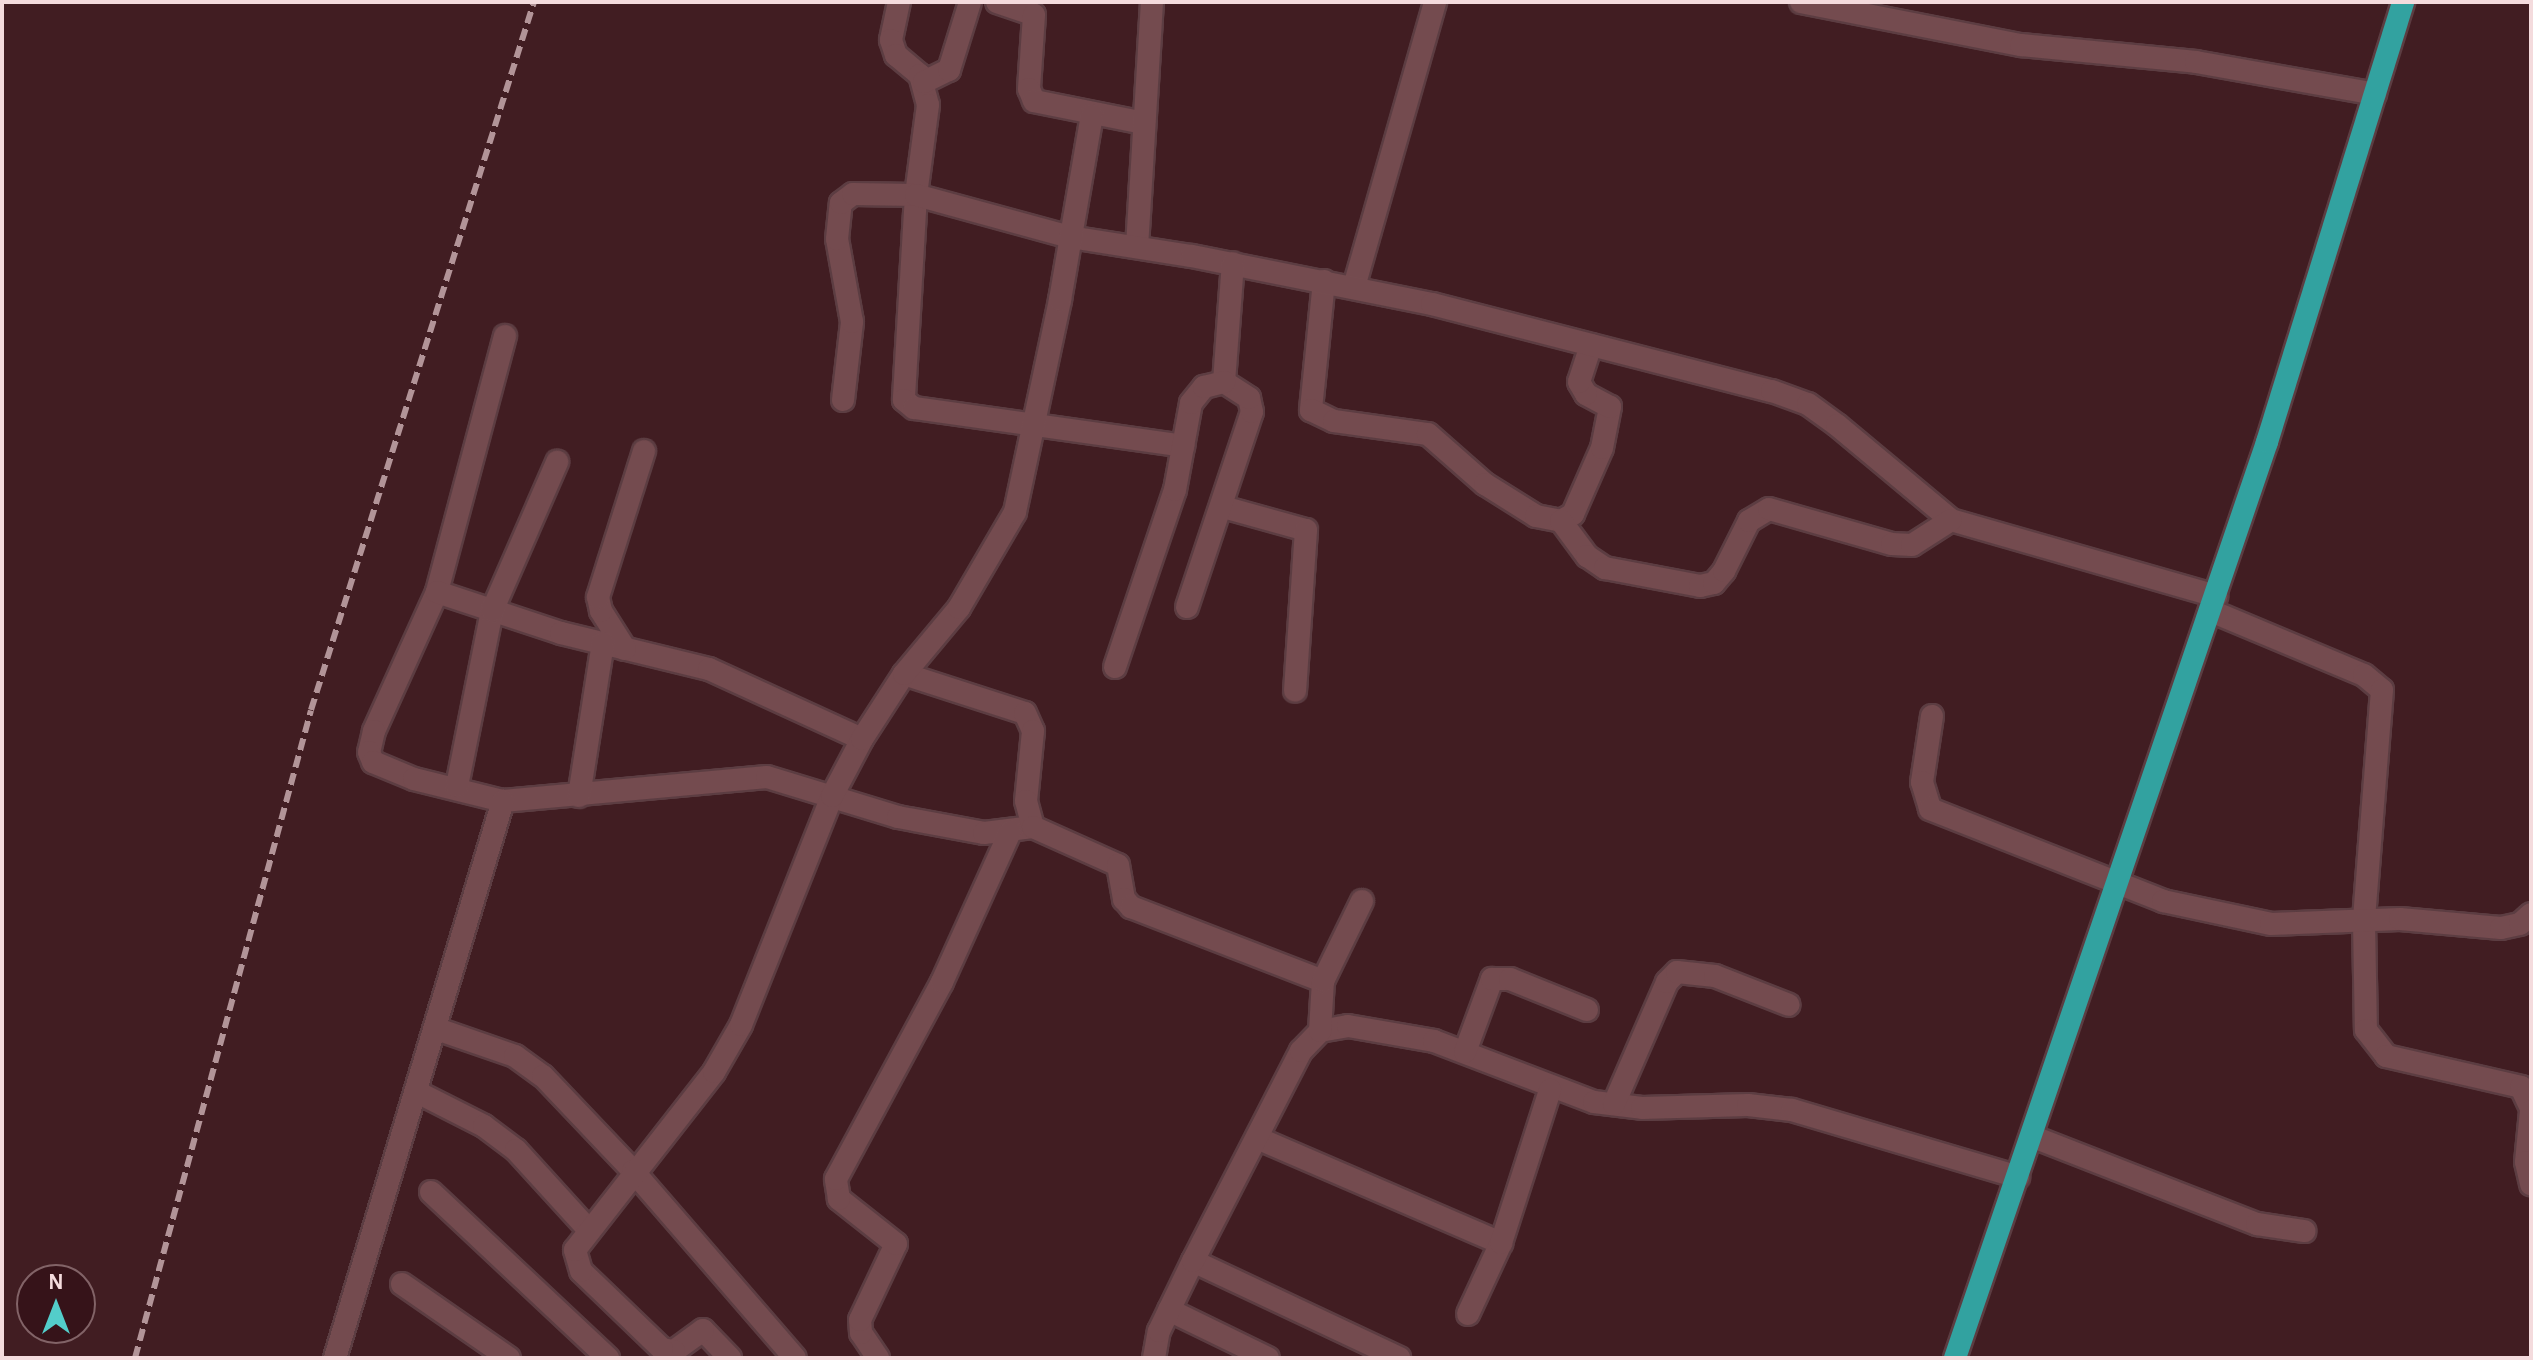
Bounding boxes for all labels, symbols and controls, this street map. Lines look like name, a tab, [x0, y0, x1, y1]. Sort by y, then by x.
north arrow	[16, 1264, 96, 1344]
text: N	[48, 1271, 64, 1293]

